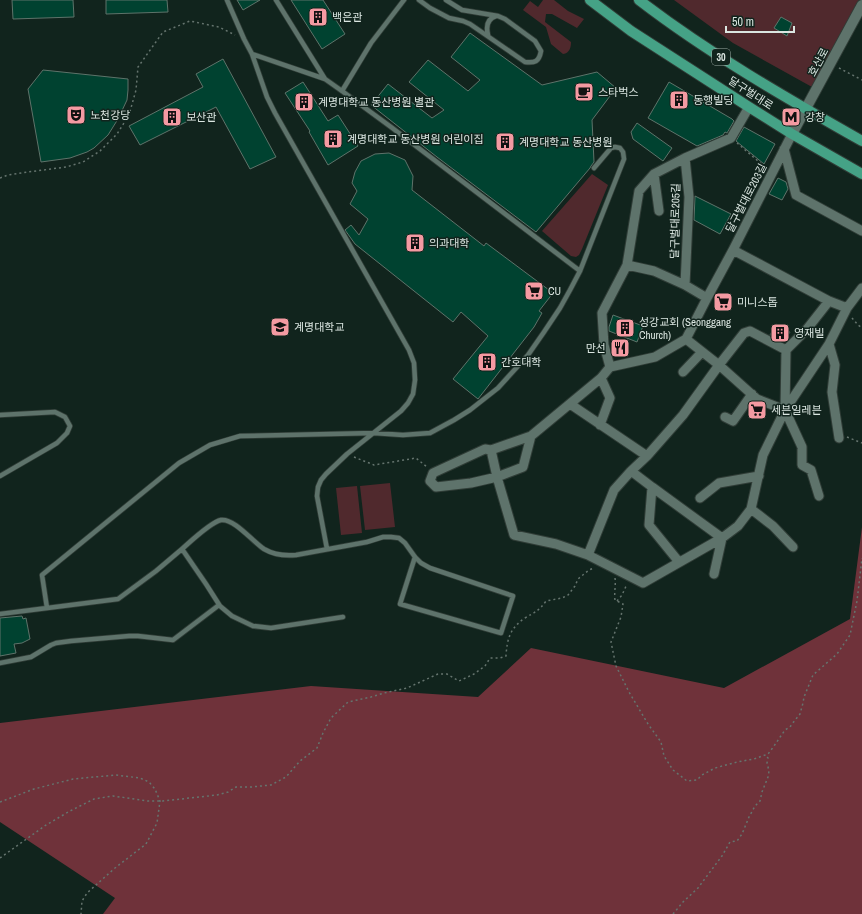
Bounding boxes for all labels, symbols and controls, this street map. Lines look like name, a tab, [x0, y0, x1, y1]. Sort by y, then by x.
building icon: 백은관	[307, 6, 329, 28]
scale bar	[726, 8, 794, 34]
place label: 백은관	[332, 10, 362, 24]
text: 50 m	[732, 14, 754, 30]
street label: 호산로	[805, 45, 831, 79]
road number: 30	[712, 49, 730, 65]
street label: 달구벌대로	[726, 73, 776, 113]
cafe icon: 스타벅스	[573, 81, 595, 103]
place label: 스타벅스	[598, 85, 638, 99]
building icon: 동행빌딩	[668, 89, 690, 111]
building icon: 계명대학교 동산병원 별관	[293, 91, 315, 113]
place label: 동행빌딩	[693, 93, 733, 107]
place label: 계명대학교 동산병원 별관	[318, 95, 434, 109]
theatre icon: 노천강당	[65, 104, 87, 126]
building icon: 보산관	[161, 106, 183, 128]
metro station icon: 강창	[780, 106, 802, 128]
place label: 노천강당	[90, 108, 130, 122]
place label: 보산관	[186, 110, 216, 124]
place label: 강창	[805, 110, 825, 124]
building icon: 계명대학교 동산병원 어린이집	[322, 128, 344, 150]
building icon: 계명대학교 동산병원	[494, 131, 516, 153]
place label: 계명대학교 동산병원 어린이집	[347, 132, 484, 146]
place label: 계명대학교 동산병원	[519, 135, 613, 149]
street label: 달구벌대로203길	[723, 161, 769, 235]
street label: 달구벌대로205길	[667, 183, 683, 259]
building icon: 의과대학	[404, 232, 426, 254]
place label: 의과대학	[429, 236, 469, 250]
supermarket icon: CU	[523, 280, 545, 302]
place label: CU	[548, 284, 561, 298]
supermarket icon: 미니스톱	[712, 291, 734, 313]
place label: 미니스톱	[737, 295, 777, 309]
place label: 성강교회 (Seonggang Church)	[639, 315, 731, 342]
school or university icon: 계명대학교	[269, 316, 291, 338]
building icon: 성강교회 (Seonggang Church)	[614, 317, 636, 339]
place label: 계명대학교	[294, 320, 345, 334]
building icon: 영재빌	[769, 322, 791, 344]
place label: 영재빌	[794, 326, 824, 340]
restaurant icon: 만선	[609, 337, 631, 359]
place label: 만선	[586, 341, 606, 355]
building icon: 간호대학	[476, 351, 498, 373]
place label: 간호대학	[501, 355, 541, 369]
supermarket icon: 세븐일레븐	[746, 399, 768, 421]
place label: 세븐일레븐	[771, 403, 822, 417]

